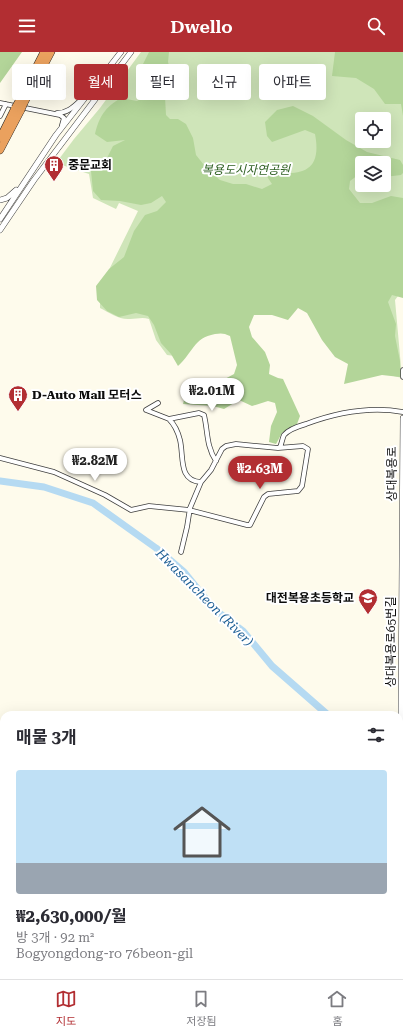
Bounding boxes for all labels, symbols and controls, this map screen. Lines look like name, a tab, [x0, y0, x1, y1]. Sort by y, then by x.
icon: menu	[16, 15, 38, 37]
icon: search	[365, 15, 387, 37]
text: Dwello	[170, 16, 233, 37]
chip: 매매	[12, 64, 66, 100]
chip: 월세	[74, 64, 128, 100]
chip: 필터	[136, 64, 189, 100]
chip: 신규	[197, 64, 251, 100]
chip: 아파트	[259, 64, 326, 100]
map controls	[355, 112, 391, 192]
button: locate	[355, 112, 391, 148]
building icon: 중문교회	[43, 154, 65, 182]
button: layers	[355, 156, 391, 192]
place label: 중문교회	[68, 158, 112, 172]
park label: 복용도시자연공원	[202, 163, 291, 177]
pin: ₩2.01M	[179, 378, 245, 412]
text: ₩2.01M	[189, 383, 235, 398]
building icon: D-Auto Mall 모터스	[7, 384, 29, 412]
place label: D-Auto Mall 모터스	[32, 388, 141, 402]
street label: 상대복용로	[385, 446, 399, 502]
pin: ₩2.82M	[62, 448, 128, 482]
text: ₩2.82M	[72, 453, 118, 468]
pin: ₩2.63M	[227, 456, 293, 490]
text: ₩2.63M	[237, 461, 283, 476]
water label: Hwasancheon (River)	[152, 545, 256, 649]
school or university icon: 대전복용초등학교	[357, 587, 379, 615]
place label: 대전복용초등학교	[266, 591, 354, 605]
street label: 상대복용로65번길	[384, 597, 398, 687]
icon: filters	[365, 724, 387, 746]
text: 매물 3개	[16, 727, 77, 747]
icon: home	[166, 796, 238, 868]
text: ₩2,630,000/월	[16, 906, 127, 926]
text: 방 3개 · 92 m²	[16, 930, 94, 945]
text: Bogyongdong-ro 76beon-gil	[16, 946, 193, 961]
tab: 지도	[55, 988, 77, 1028]
tab: 저장됨	[186, 988, 217, 1028]
tab: 홈	[326, 988, 348, 1028]

